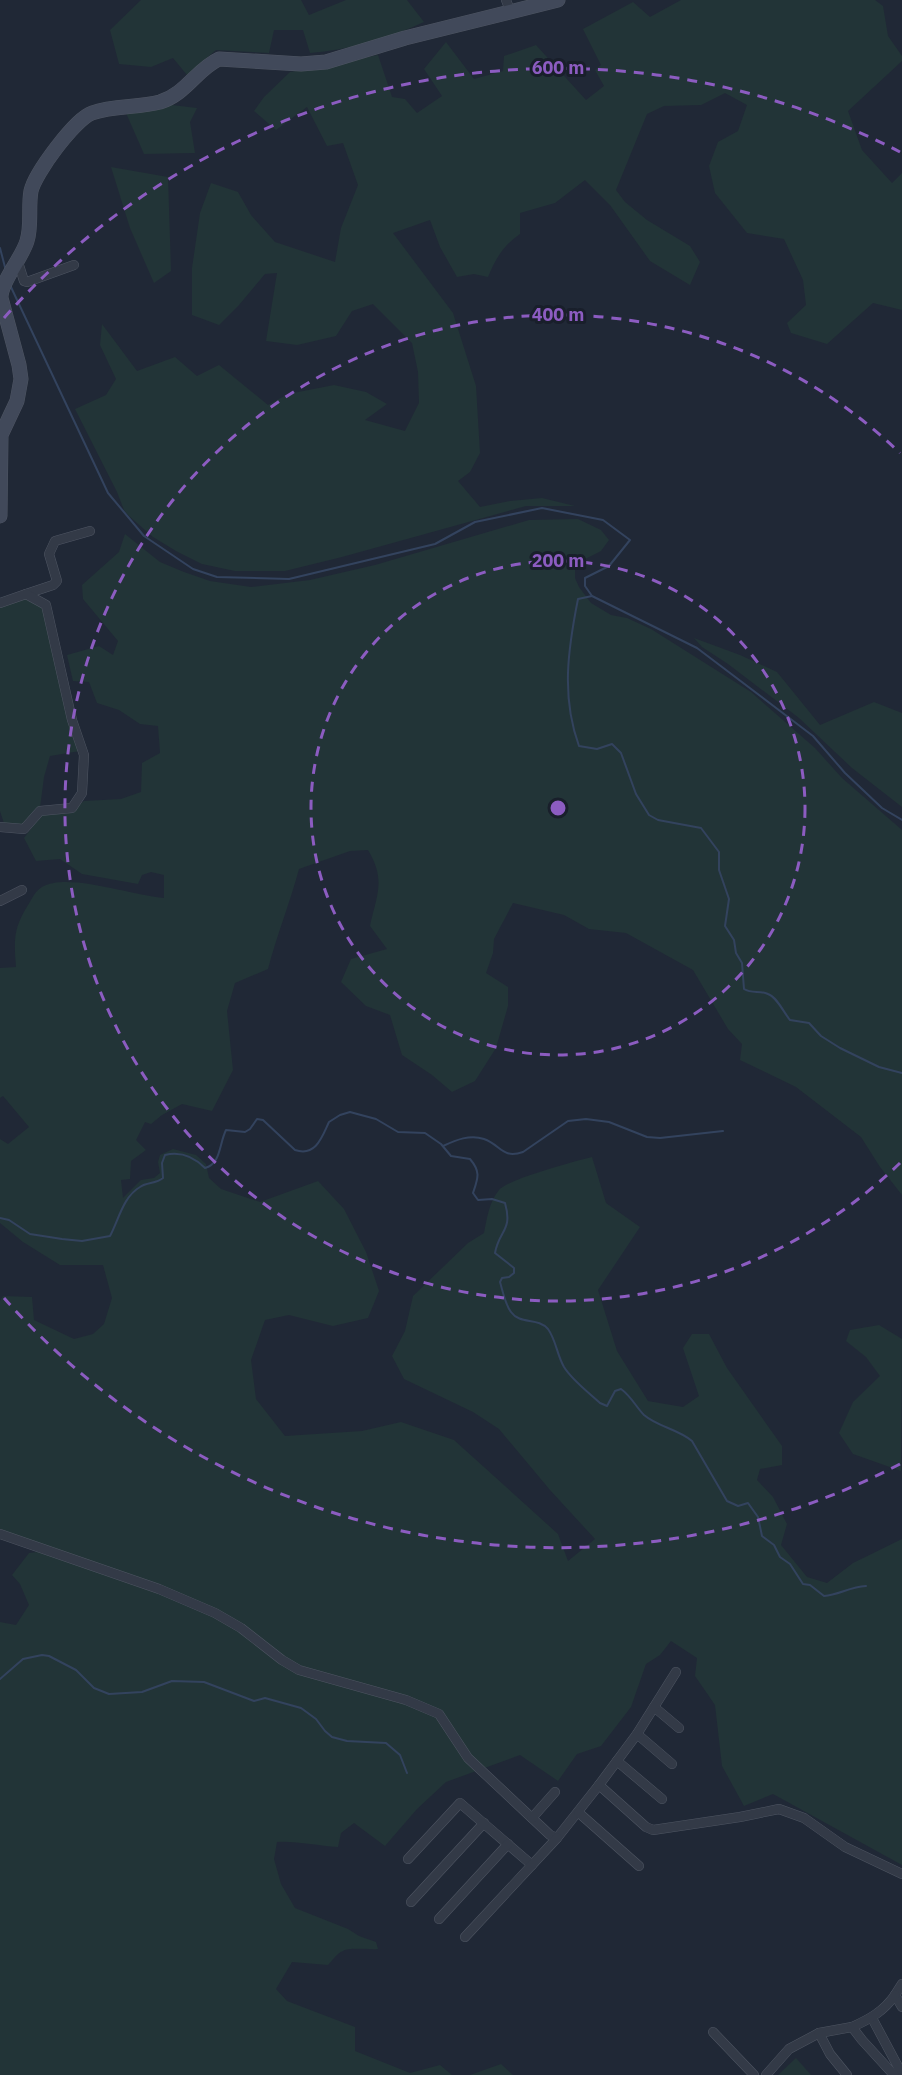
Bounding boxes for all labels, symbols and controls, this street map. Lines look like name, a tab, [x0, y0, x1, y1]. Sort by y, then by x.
text: 600 m	[532, 56, 584, 79]
text: 400 m	[532, 303, 584, 326]
text: 200 m	[532, 549, 584, 572]
centre of rings	[548, 798, 568, 818]

